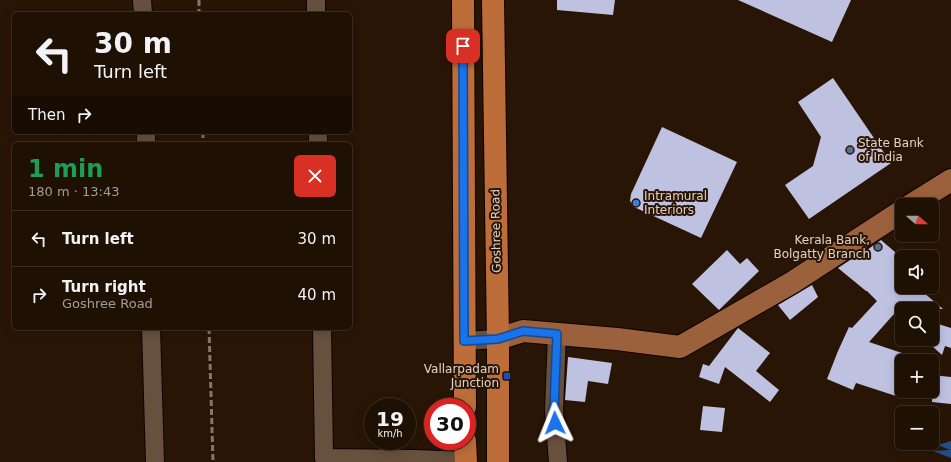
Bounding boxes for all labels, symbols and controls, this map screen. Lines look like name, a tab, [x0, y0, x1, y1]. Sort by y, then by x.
text: 30 m	[94, 27, 172, 60]
icon: left	[28, 28, 80, 80]
pin	[446, 29, 480, 63]
icon: arrive	[452, 35, 474, 57]
text: Turn left	[94, 61, 167, 82]
icon: right	[73, 104, 95, 126]
text: Then	[28, 106, 65, 124]
place label: State Bank of India	[858, 136, 924, 164]
marker: State Bank of India	[845, 145, 855, 155]
text: 1 min	[28, 155, 103, 183]
button: close	[294, 155, 336, 197]
text: 180 m · 13:43	[28, 184, 119, 199]
street label: Goshree Road	[488, 189, 504, 273]
place label: Intramural Interiors	[644, 189, 707, 217]
marker: Intramural Interiors	[631, 198, 641, 208]
north arrow	[895, 198, 939, 242]
map controls	[895, 198, 939, 450]
icon: left	[28, 228, 50, 250]
text: Turn left	[62, 230, 134, 248]
text: 30 m	[298, 230, 336, 248]
place label: Kerala Bank, Bolgatty Branch	[773, 233, 870, 261]
marker: Kerala Bank, Bolgatty Branch	[873, 242, 883, 252]
button: sound	[895, 250, 939, 294]
text: Turn right	[62, 278, 146, 296]
icon: right	[28, 284, 50, 306]
text: 40 m	[298, 286, 336, 304]
text: Goshree Road	[62, 296, 153, 311]
button: search	[895, 302, 939, 346]
button: +	[895, 354, 939, 398]
place label: Vallarpadam Junction	[424, 362, 499, 390]
marker: Vallarpadam Junction	[502, 371, 512, 381]
speed limit sign: 30	[424, 398, 476, 450]
position arrow	[534, 402, 576, 444]
button: −	[895, 406, 939, 450]
text: 19	[376, 407, 404, 431]
text: km/h	[377, 428, 403, 439]

